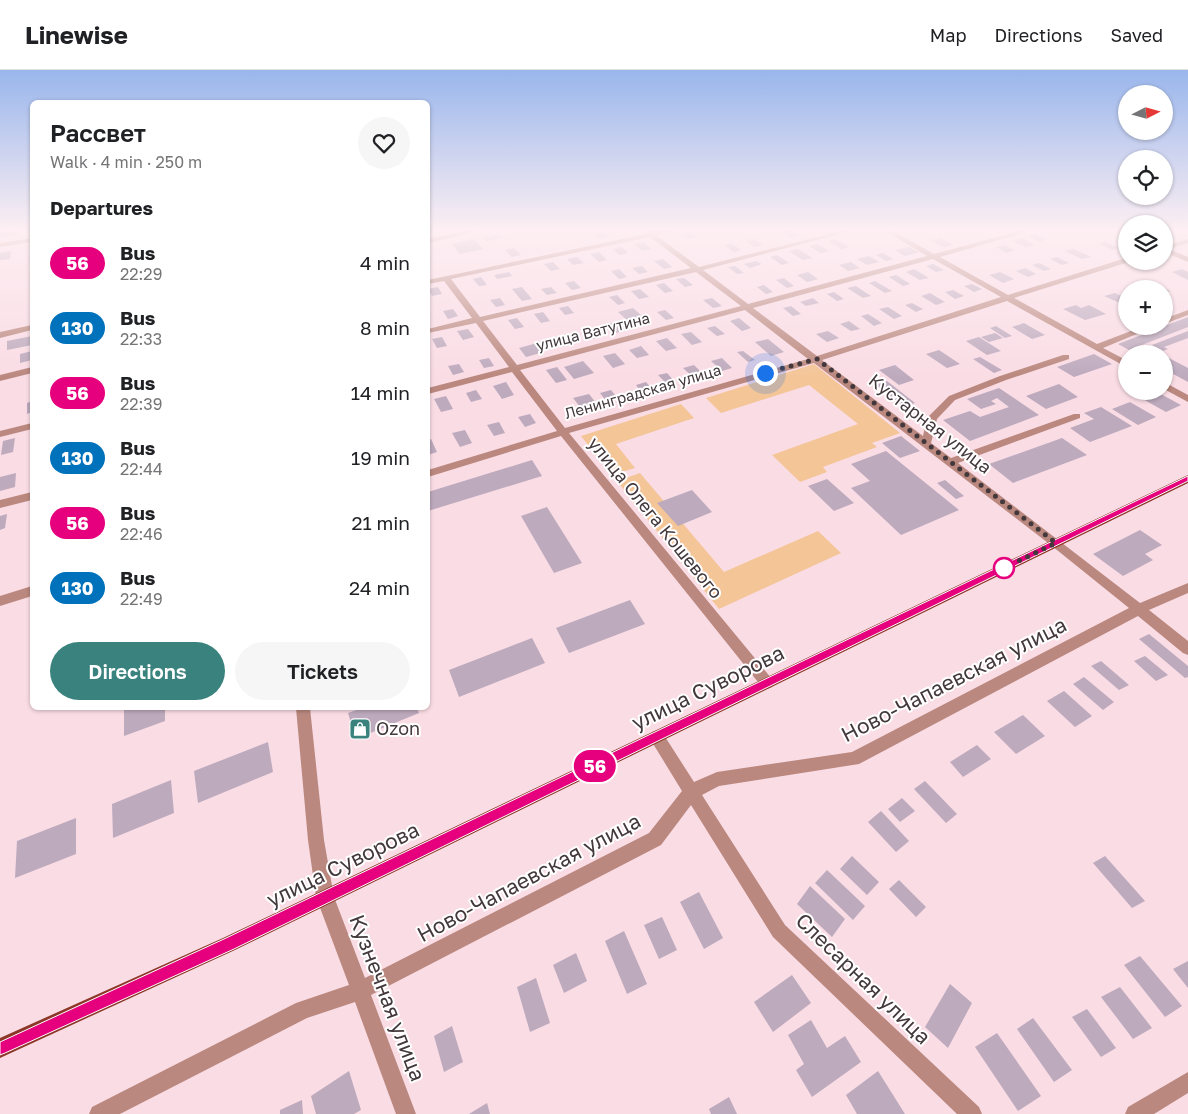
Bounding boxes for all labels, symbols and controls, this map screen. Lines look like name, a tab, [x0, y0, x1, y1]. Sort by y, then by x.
text: Linewise	[25, 20, 128, 49]
text: Map	[930, 24, 966, 46]
text: Directions	[994, 24, 1082, 46]
text: Saved	[1110, 24, 1163, 46]
north arrow	[1118, 85, 1172, 140]
map controls	[1118, 85, 1173, 400]
button: heart	[358, 117, 410, 169]
text: Рассвет	[50, 118, 146, 147]
button: locate	[1118, 150, 1173, 205]
text: Walk · 4 min · 250 m	[50, 152, 202, 172]
text: Departures	[50, 196, 153, 219]
button: layers	[1118, 215, 1173, 270]
text: Bus	[120, 241, 155, 264]
text: 4 min	[360, 251, 410, 274]
text: 56	[66, 252, 89, 274]
text: 22:29	[120, 264, 162, 284]
button: +	[1118, 280, 1173, 335]
text: Bus	[120, 306, 155, 329]
street label: улица Ватутина	[534, 308, 651, 354]
text: 8 min	[360, 316, 410, 339]
text: 130	[62, 317, 93, 339]
text: 22:33	[120, 329, 162, 349]
button: −	[1118, 345, 1173, 400]
street label: Ленинградская улица	[562, 360, 723, 422]
your location	[753, 361, 778, 386]
street label: Кустарная улица	[865, 368, 996, 478]
text: Bus	[120, 371, 155, 394]
text: 14 min	[351, 381, 410, 404]
text: 56	[66, 382, 89, 404]
text: 22:39	[120, 394, 162, 414]
street label: улица Олега Кошевого	[584, 432, 728, 603]
text: Bus	[120, 436, 155, 459]
text: 19 min	[351, 446, 410, 469]
text: 130	[62, 447, 93, 469]
text: 22:44	[120, 459, 163, 479]
text: Bus	[120, 501, 155, 524]
text: 21 min	[351, 511, 410, 534]
text: 56	[66, 512, 89, 534]
text: 22:46	[120, 524, 163, 544]
unlabelled marker	[993, 557, 1015, 579]
text: Bus	[120, 566, 155, 589]
text: 24 min	[349, 576, 410, 599]
text: 130	[62, 577, 93, 599]
text: 22:49	[120, 589, 163, 609]
street label: Ново-Чапаевская улица	[837, 611, 1071, 747]
street label: улица Суворова	[627, 639, 788, 735]
button: Directions	[50, 642, 225, 700]
button: Tickets	[235, 642, 410, 700]
shop icon: Ozon	[348, 717, 372, 741]
place label: Ozon	[376, 717, 420, 739]
line badge: 56	[572, 750, 618, 782]
text: 56	[584, 755, 606, 777]
street label: Ново-Чапаевская улица	[412, 807, 645, 947]
street label: улица Суворова	[262, 816, 423, 912]
street label: Слесарная улица	[791, 907, 937, 1049]
street label: Кузнечная улица	[344, 911, 432, 1085]

